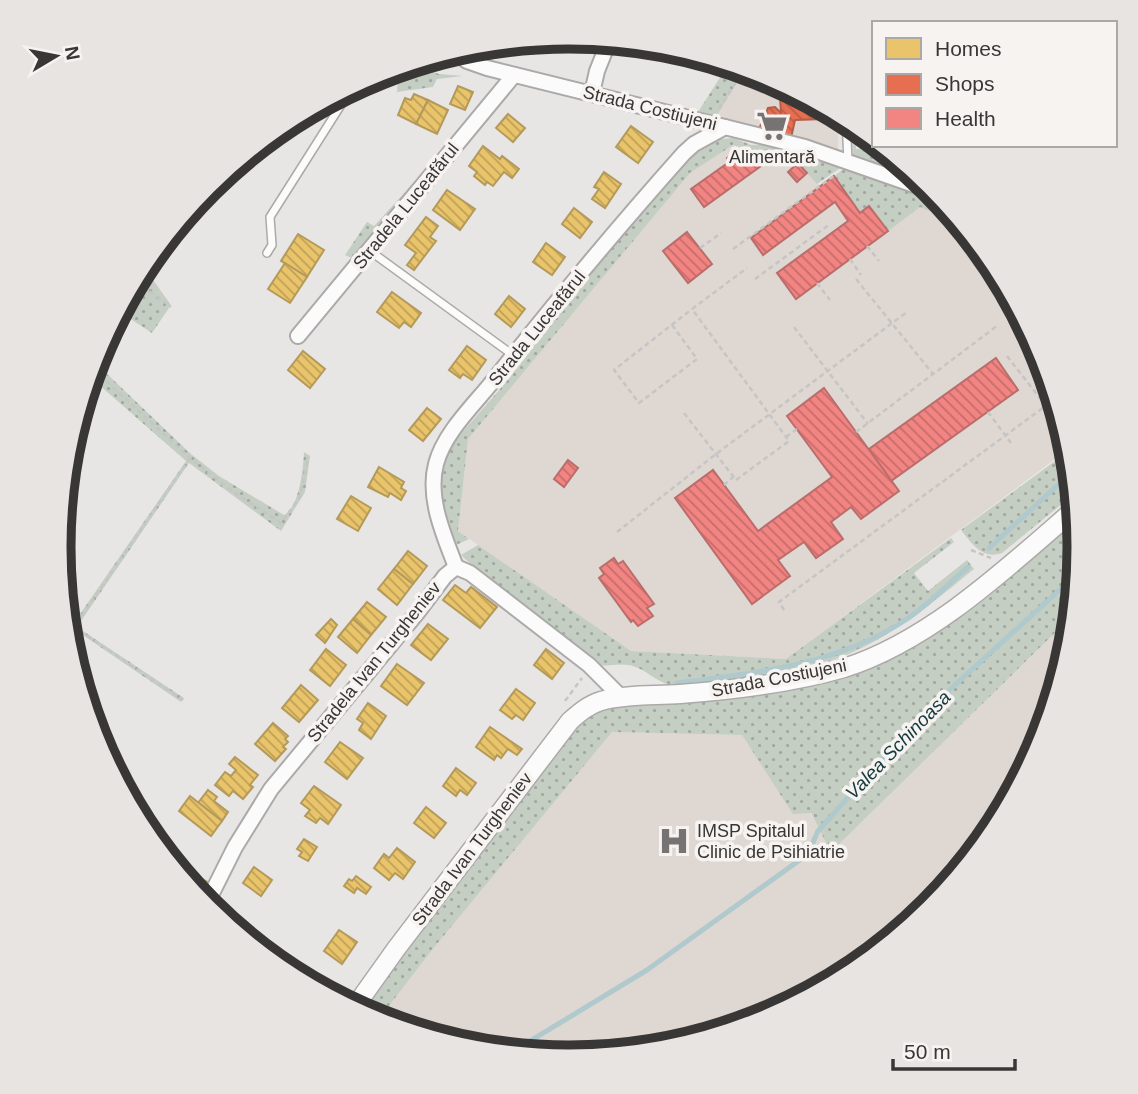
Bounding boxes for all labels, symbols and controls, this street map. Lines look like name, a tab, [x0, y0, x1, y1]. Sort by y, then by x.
north arrow	[21, 21, 91, 91]
legend	[872, 21, 1117, 147]
text: Homes	[935, 37, 1002, 60]
text: N	[61, 45, 84, 62]
text: Shops	[935, 72, 995, 95]
street label: Strada Costiujeni	[581, 82, 719, 134]
text: Health	[935, 107, 996, 130]
supermarket icon: Alimentară	[755, 109, 789, 143]
street label: Stradela Luceafărul	[349, 139, 463, 273]
place label: Alimentară	[729, 147, 816, 167]
street label: Strada Luceafărul	[485, 266, 589, 390]
street label: Stradela Ivan Turgheniev	[303, 578, 445, 746]
street label: Strada Costiujeni	[710, 655, 848, 701]
water label: Valea Schinoasa	[841, 687, 955, 803]
street label: Strada Ivan Turgheniev	[408, 769, 536, 929]
place label: IMSP Spitalul Clinic de Psihiatrie	[697, 821, 845, 862]
hospital icon: IMSP Spitalul Clinic de Psihiatrie	[657, 824, 691, 858]
scale bar	[893, 1028, 1016, 1072]
text: 50 m	[904, 1040, 951, 1063]

